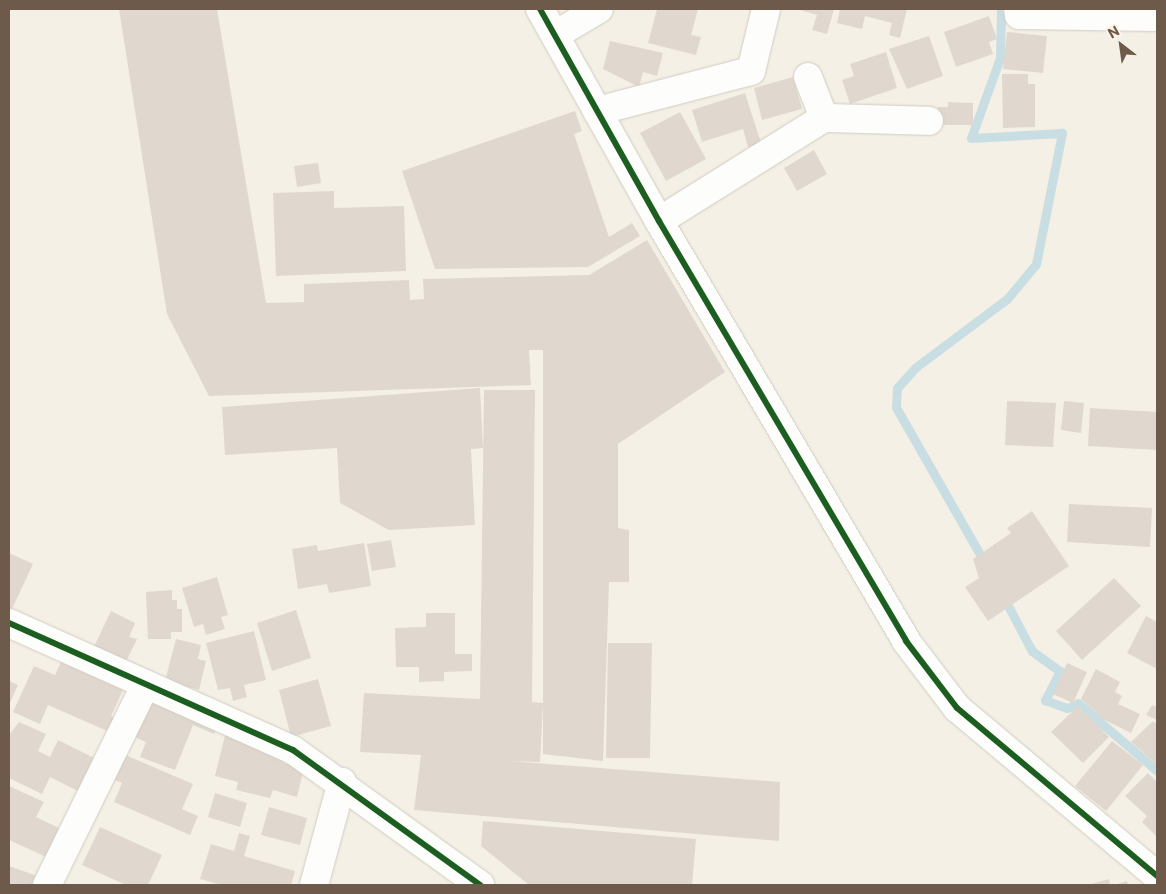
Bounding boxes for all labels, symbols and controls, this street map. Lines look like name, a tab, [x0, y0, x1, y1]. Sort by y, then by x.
north arrow	[1096, 20, 1146, 70]
text: N	[1104, 22, 1122, 42]

